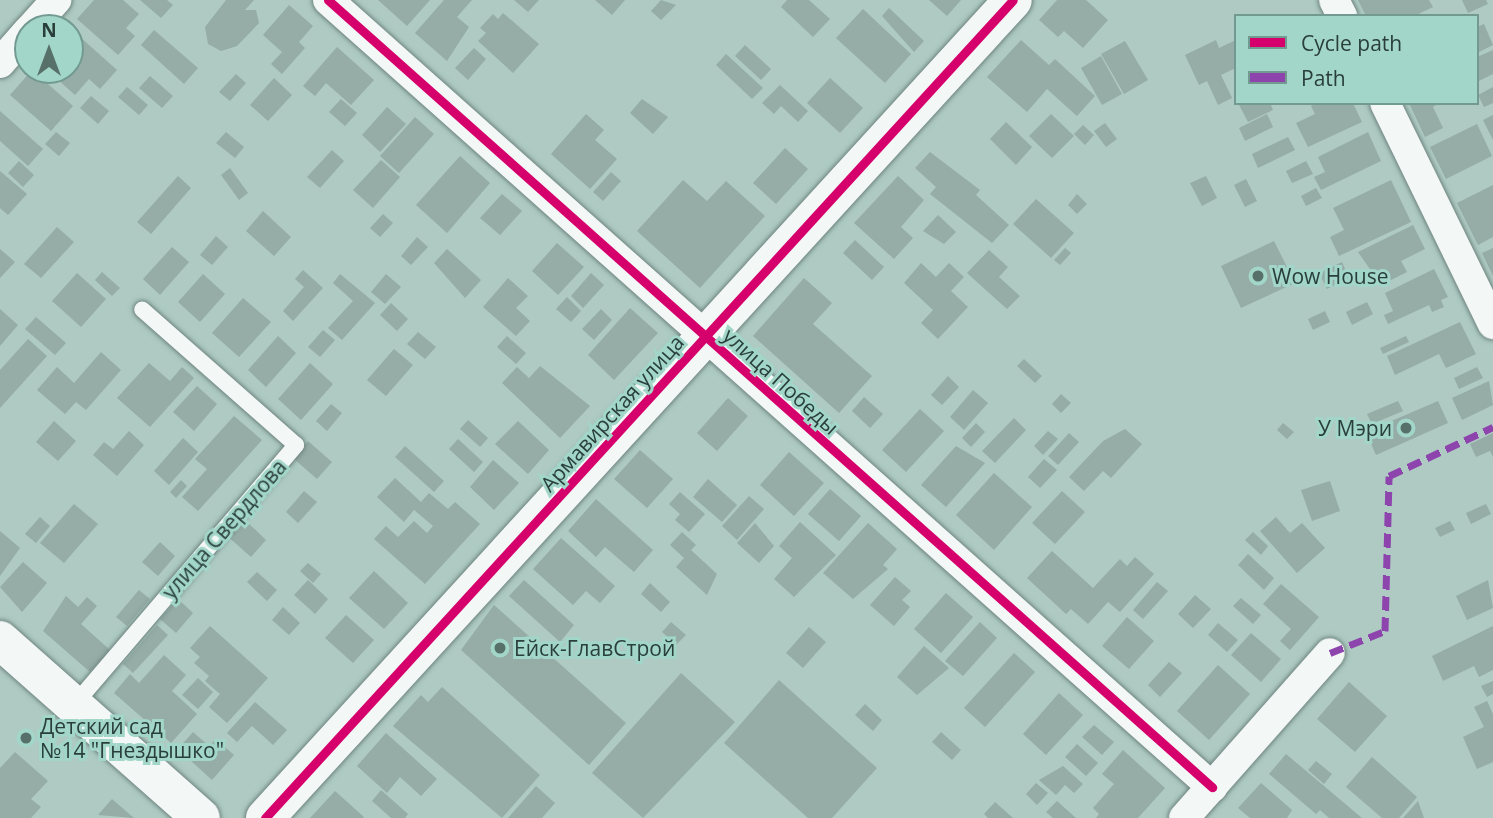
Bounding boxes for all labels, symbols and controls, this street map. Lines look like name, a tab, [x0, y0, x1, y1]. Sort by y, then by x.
north arrow	[14, 14, 84, 84]
legend	[1234, 14, 1479, 105]
text: N	[41, 17, 57, 43]
text: Cycle path	[1301, 29, 1402, 57]
text: Path	[1301, 64, 1346, 92]
place label: Wow House	[1272, 263, 1389, 289]
marker: Wow House	[1250, 268, 1266, 284]
street label: улица Победы	[718, 323, 844, 439]
street label: Армавирская улица	[535, 330, 689, 496]
place label: У Мэри	[1318, 415, 1392, 441]
marker: У Мэри	[1398, 420, 1414, 436]
street label: улица Свердлова	[157, 454, 291, 604]
place label: Ейск-ГлавСтрой	[514, 635, 675, 661]
marker: Ейск-ГлавСтрой	[492, 640, 508, 656]
place label: Детский сад №14 "Гнездышко"	[40, 713, 224, 763]
marker: Детский сад №14 "Гнездышко"	[18, 730, 34, 746]

